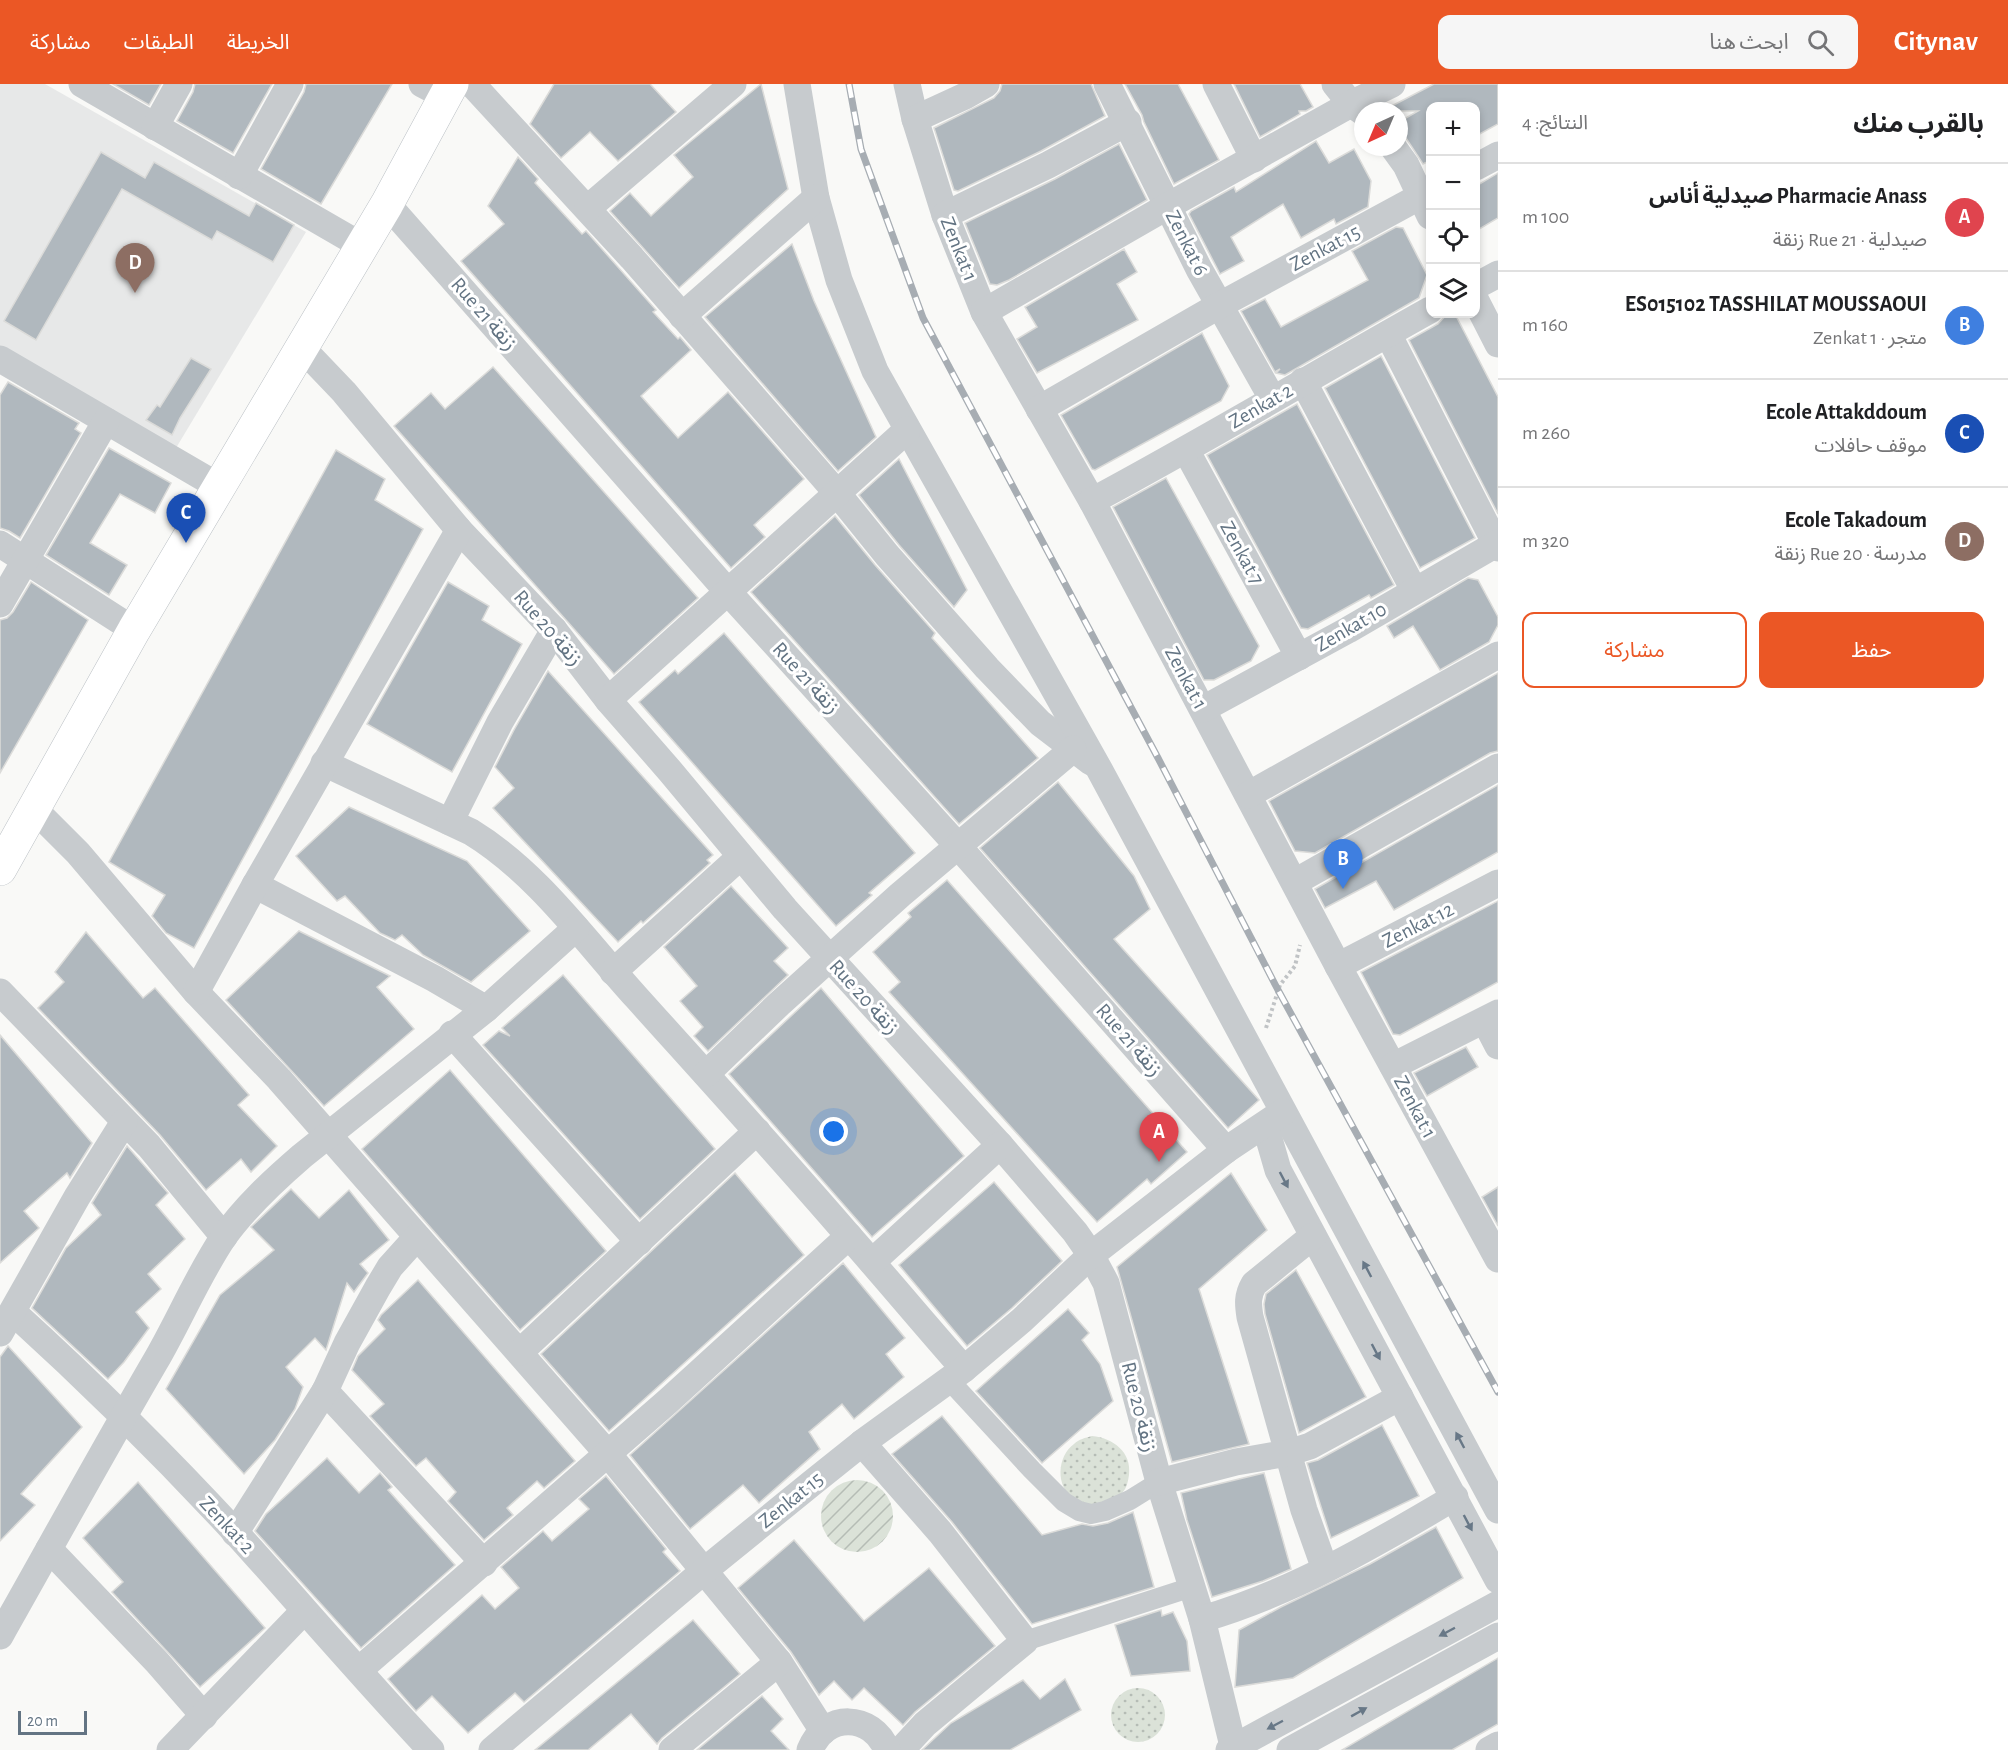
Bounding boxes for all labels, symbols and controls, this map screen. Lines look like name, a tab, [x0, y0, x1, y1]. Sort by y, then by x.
search box	[1438, 15, 1858, 69]
icon: search	[1804, 26, 1837, 59]
text: Citynav	[1894, 28, 1978, 56]
text: ابحث هنا	[1709, 31, 1789, 53]
text: مشاركة	[30, 32, 91, 53]
text: الطبقات	[124, 32, 194, 53]
text: الخريطة	[227, 32, 290, 53]
north arrow	[1354, 102, 1408, 156]
map controls	[1426, 102, 1480, 318]
button: +	[1426, 102, 1480, 156]
text: بالقرب منك	[1853, 111, 1984, 137]
text: النتائج: 4	[1522, 113, 1588, 133]
button: −	[1426, 156, 1480, 210]
text: Pharmacie Anass صيدلية أناس	[1649, 185, 1927, 207]
street label: Zenkat 6	[1162, 207, 1212, 279]
text: 100 m	[1522, 207, 1569, 227]
text: A	[1959, 207, 1971, 227]
button: locate	[1426, 210, 1480, 264]
street label: Zenkat 1	[937, 214, 981, 284]
street label: Zenkat 15	[1286, 221, 1364, 275]
text: صيدلية · Rue 21 زنقة	[1773, 230, 1927, 250]
pin: D	[116, 244, 154, 293]
button: layers	[1426, 264, 1480, 318]
street label: Rue 21 زنقة	[446, 274, 521, 355]
text: ES015102 TASSHILAT MOUSSAOUI	[1625, 293, 1927, 315]
text: 160 m	[1522, 315, 1568, 335]
text: B	[1959, 315, 1970, 335]
text: متجر · Zenkat 1	[1813, 328, 1927, 348]
street label: Zenkat 2	[1226, 380, 1296, 432]
text: Ecole Attakddoum	[1765, 401, 1927, 423]
text: 260 m	[1522, 423, 1570, 443]
text: C	[1959, 423, 1970, 443]
text: موقف حافلات	[1814, 436, 1927, 456]
pin: C	[166, 494, 206, 543]
text: Ecole Takadoum	[1784, 509, 1927, 531]
street label: Zenkat 7	[1216, 518, 1268, 588]
text: 320 m	[1522, 531, 1569, 551]
text: D	[1958, 531, 1971, 551]
text: مدرسة · Rue 20 زنقة	[1774, 544, 1927, 564]
street label: Rue 20 زنقة	[509, 586, 586, 670]
street label: Zenkat 10	[1312, 598, 1390, 656]
button: مشاركة	[1522, 612, 1747, 688]
button: حفظ	[1759, 612, 1984, 688]
street label: Rue 21 زنقة	[768, 638, 843, 719]
street label: Zenkat 1	[1161, 643, 1211, 713]
pin: B	[1324, 840, 1362, 889]
street label: Zenkat 12	[1379, 898, 1457, 952]
street label: Rue 20 زنقة	[825, 956, 903, 1039]
street label: Rue 21 زنقة	[1091, 1000, 1166, 1081]
street label: Zenkat 1	[1390, 1072, 1440, 1142]
pin: A	[1140, 1112, 1178, 1162]
your location	[819, 1117, 848, 1146]
one-way arrow	[1278, 1171, 1288, 1189]
one-way arrow	[1362, 1260, 1372, 1277]
one-way arrow	[1371, 1344, 1381, 1361]
street label: Rue 20 زنقة	[1117, 1360, 1160, 1455]
one-way arrow	[1455, 1431, 1465, 1448]
street label: Zenkat 15	[755, 1468, 827, 1532]
street label: Zenkat 2	[196, 1492, 258, 1558]
one-way arrow	[1463, 1515, 1473, 1532]
one-way arrow	[1438, 1627, 1455, 1637]
one-way arrow	[1351, 1707, 1368, 1717]
scale bar	[18, 1708, 87, 1736]
text: 20 m	[27, 1713, 58, 1729]
one-way arrow	[1266, 1720, 1283, 1730]

